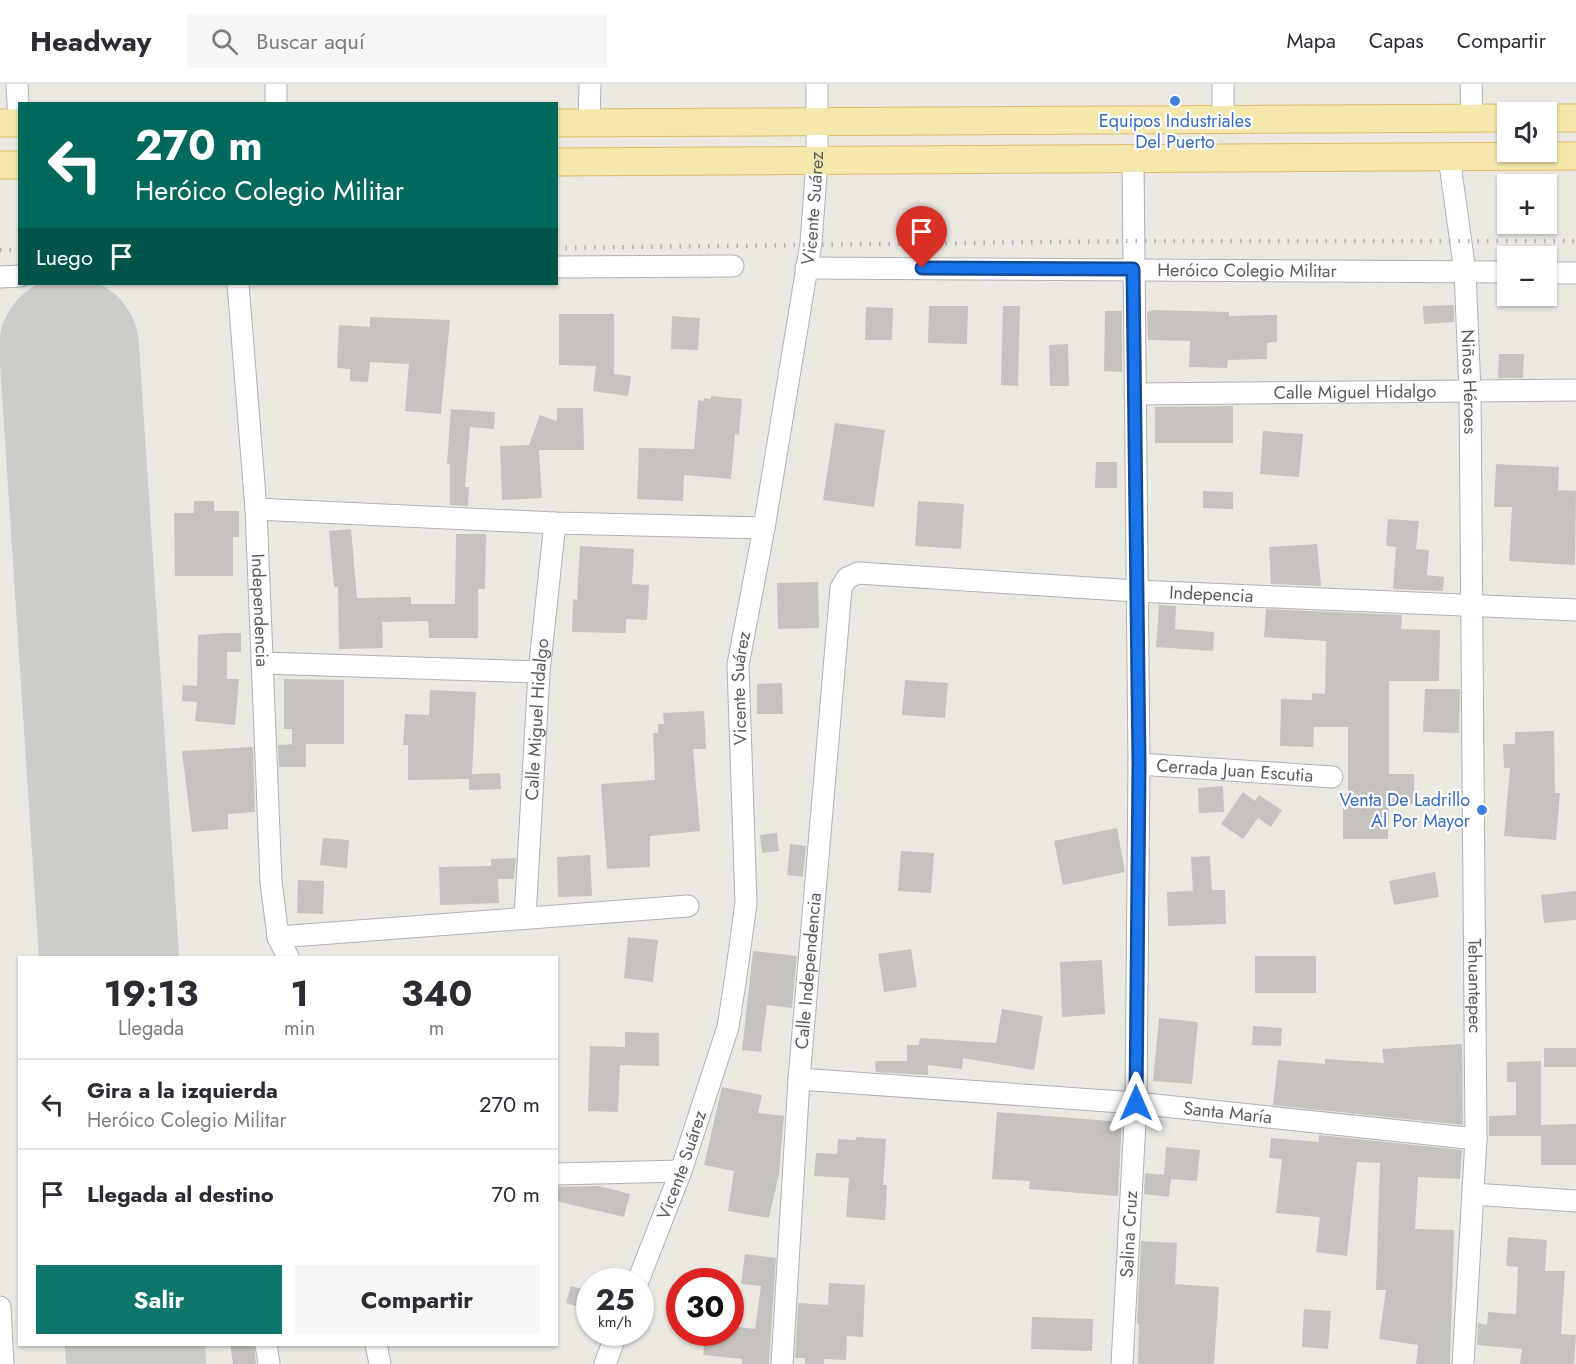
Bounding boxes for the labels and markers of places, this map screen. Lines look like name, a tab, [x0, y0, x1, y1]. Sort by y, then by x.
marker: Equipos Industriales Del Puerto	[1168, 94, 1182, 108]
place label: Equipos Industriales Del Puerto	[1099, 108, 1251, 155]
pin	[896, 206, 947, 268]
place label: Venta De Ladrillo Al Por Mayor	[1340, 787, 1471, 834]
marker: Venta De Ladrillo Al Por Mayor	[1475, 803, 1489, 817]

